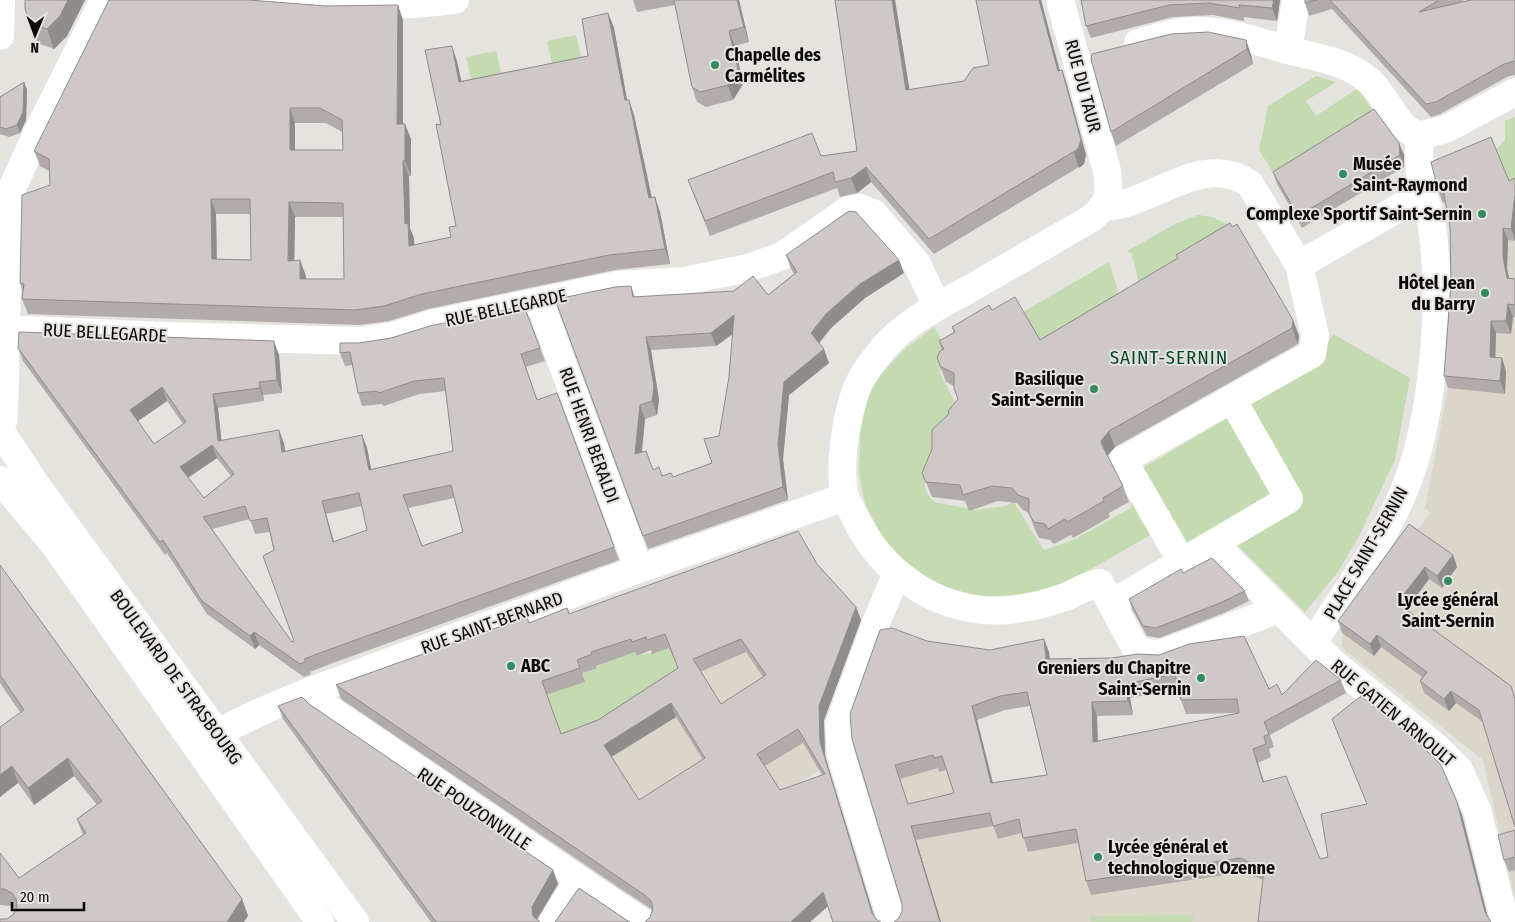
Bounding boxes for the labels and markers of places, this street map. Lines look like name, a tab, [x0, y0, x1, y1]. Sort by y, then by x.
place label: Chapelle des Carmélites	[725, 44, 821, 87]
marker: Chapelle des Carmélites	[709, 59, 721, 71]
place label: Musée Saint-Raymond	[1353, 153, 1468, 196]
marker: Musée Saint-Raymond	[1337, 168, 1349, 180]
place label: Complexe Sportif Saint-Sernin	[1246, 203, 1472, 225]
marker: Complexe Sportif Saint-Sernin	[1476, 208, 1488, 220]
place label: Hôtel Jean du Barry	[1398, 272, 1475, 315]
marker: Hôtel Jean du Barry	[1479, 287, 1491, 299]
place label: Basilique Saint-Sernin	[991, 368, 1084, 411]
marker: Basilique Saint-Sernin	[1088, 383, 1100, 395]
marker: Lycée général Saint-Sernin	[1442, 575, 1454, 587]
place label: Lycée général Saint-Sernin	[1398, 589, 1499, 632]
place label: ABC	[520, 655, 551, 677]
place label: Greniers du Chapitre Saint-Sernin	[1037, 657, 1191, 700]
marker: ABC	[505, 660, 517, 672]
marker: Greniers du Chapitre Saint-Sernin	[1195, 672, 1207, 684]
place label: Lycée général et technologique Ozenne	[1108, 836, 1275, 879]
marker: Lycée général et technologique Ozenne	[1092, 851, 1104, 863]

